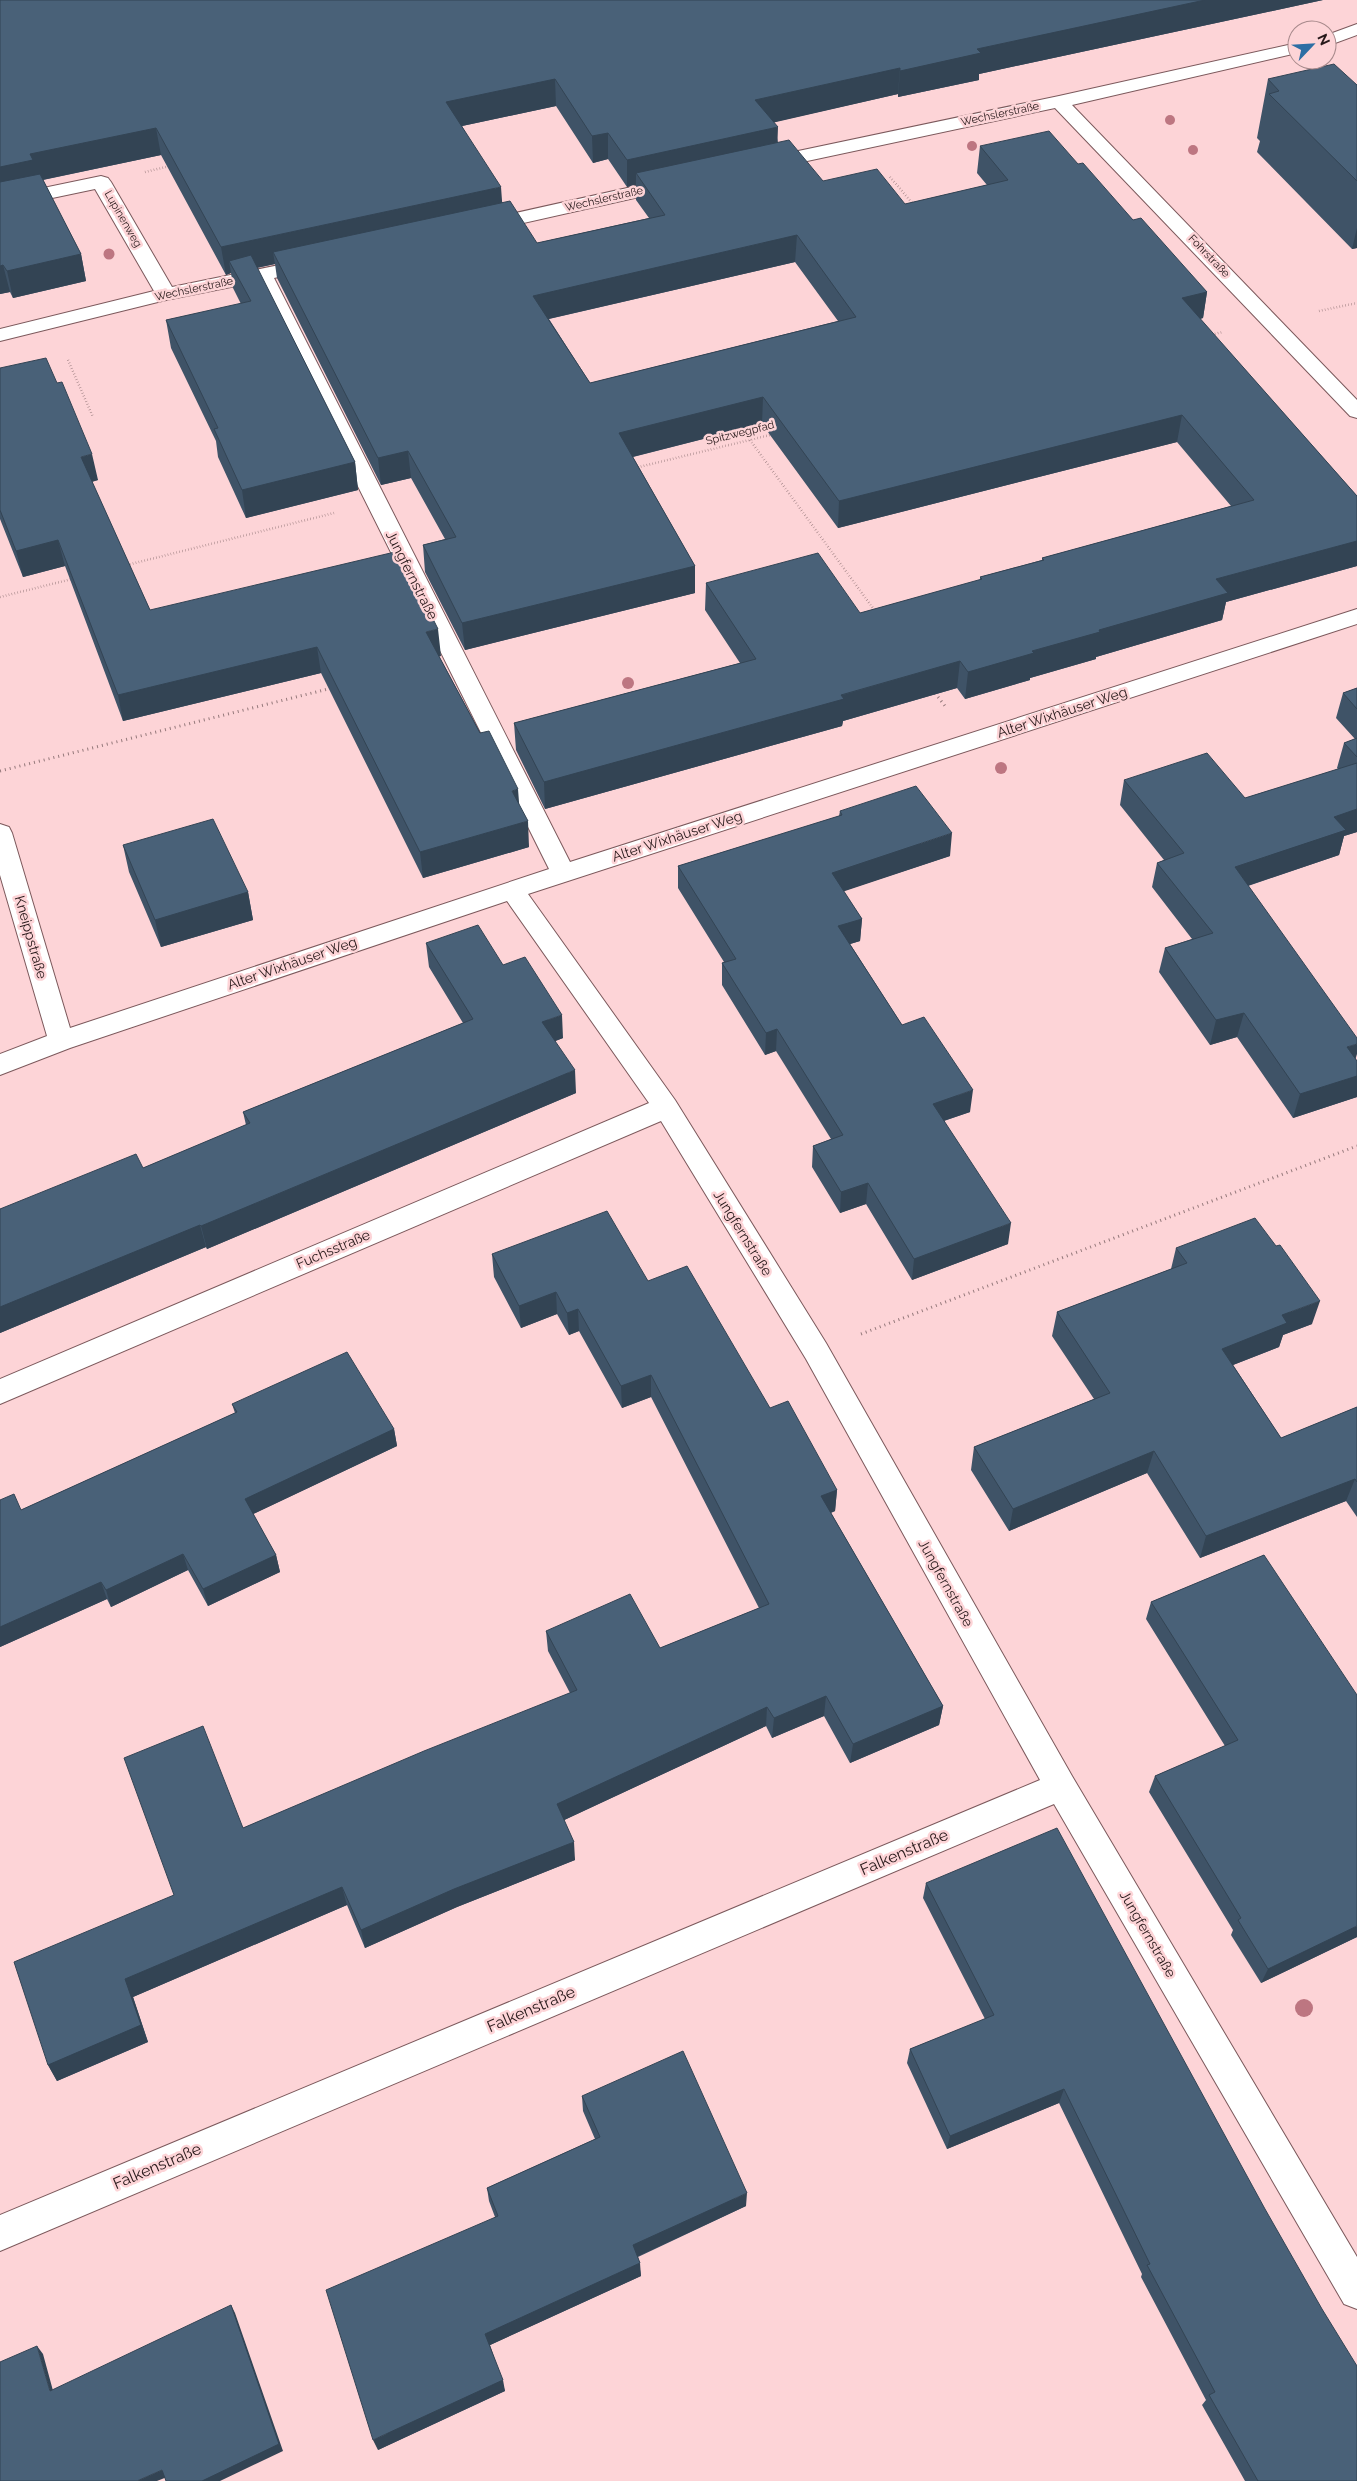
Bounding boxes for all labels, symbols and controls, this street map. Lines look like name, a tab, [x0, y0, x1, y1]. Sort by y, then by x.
north arrow	[1287, 20, 1337, 70]
text: N	[1314, 31, 1333, 48]
street label: Wechslerstraße	[960, 99, 1041, 129]
street label: Wechslerstraße	[564, 184, 645, 214]
street label: Lupinenweg	[102, 188, 144, 250]
street label: Fohrstraße	[1185, 232, 1233, 280]
street label: Wechslerstraße	[154, 274, 235, 304]
street label: Spitzwegpfad	[704, 418, 776, 448]
street label: Jungfernstraße	[383, 528, 441, 622]
street label: Alter Wixhäuser Weg	[995, 683, 1129, 741]
street label: Alter Wixhäuser Weg	[610, 807, 744, 865]
street label: Kneippstraße	[12, 894, 50, 980]
street label: Alter Wixhäuser Weg	[225, 933, 359, 993]
street label: Jungfernstraße	[710, 1187, 776, 1279]
street label: Fuchsstraße	[294, 1226, 372, 1272]
street label: Jungfernstraße	[915, 1537, 977, 1629]
street label: Falkenstraße	[857, 1825, 951, 1879]
street label: Jungfernstraße	[1117, 1888, 1179, 1980]
street label: Falkenstraße	[484, 1982, 578, 2036]
street label: Falkenstraße	[110, 2139, 204, 2193]

